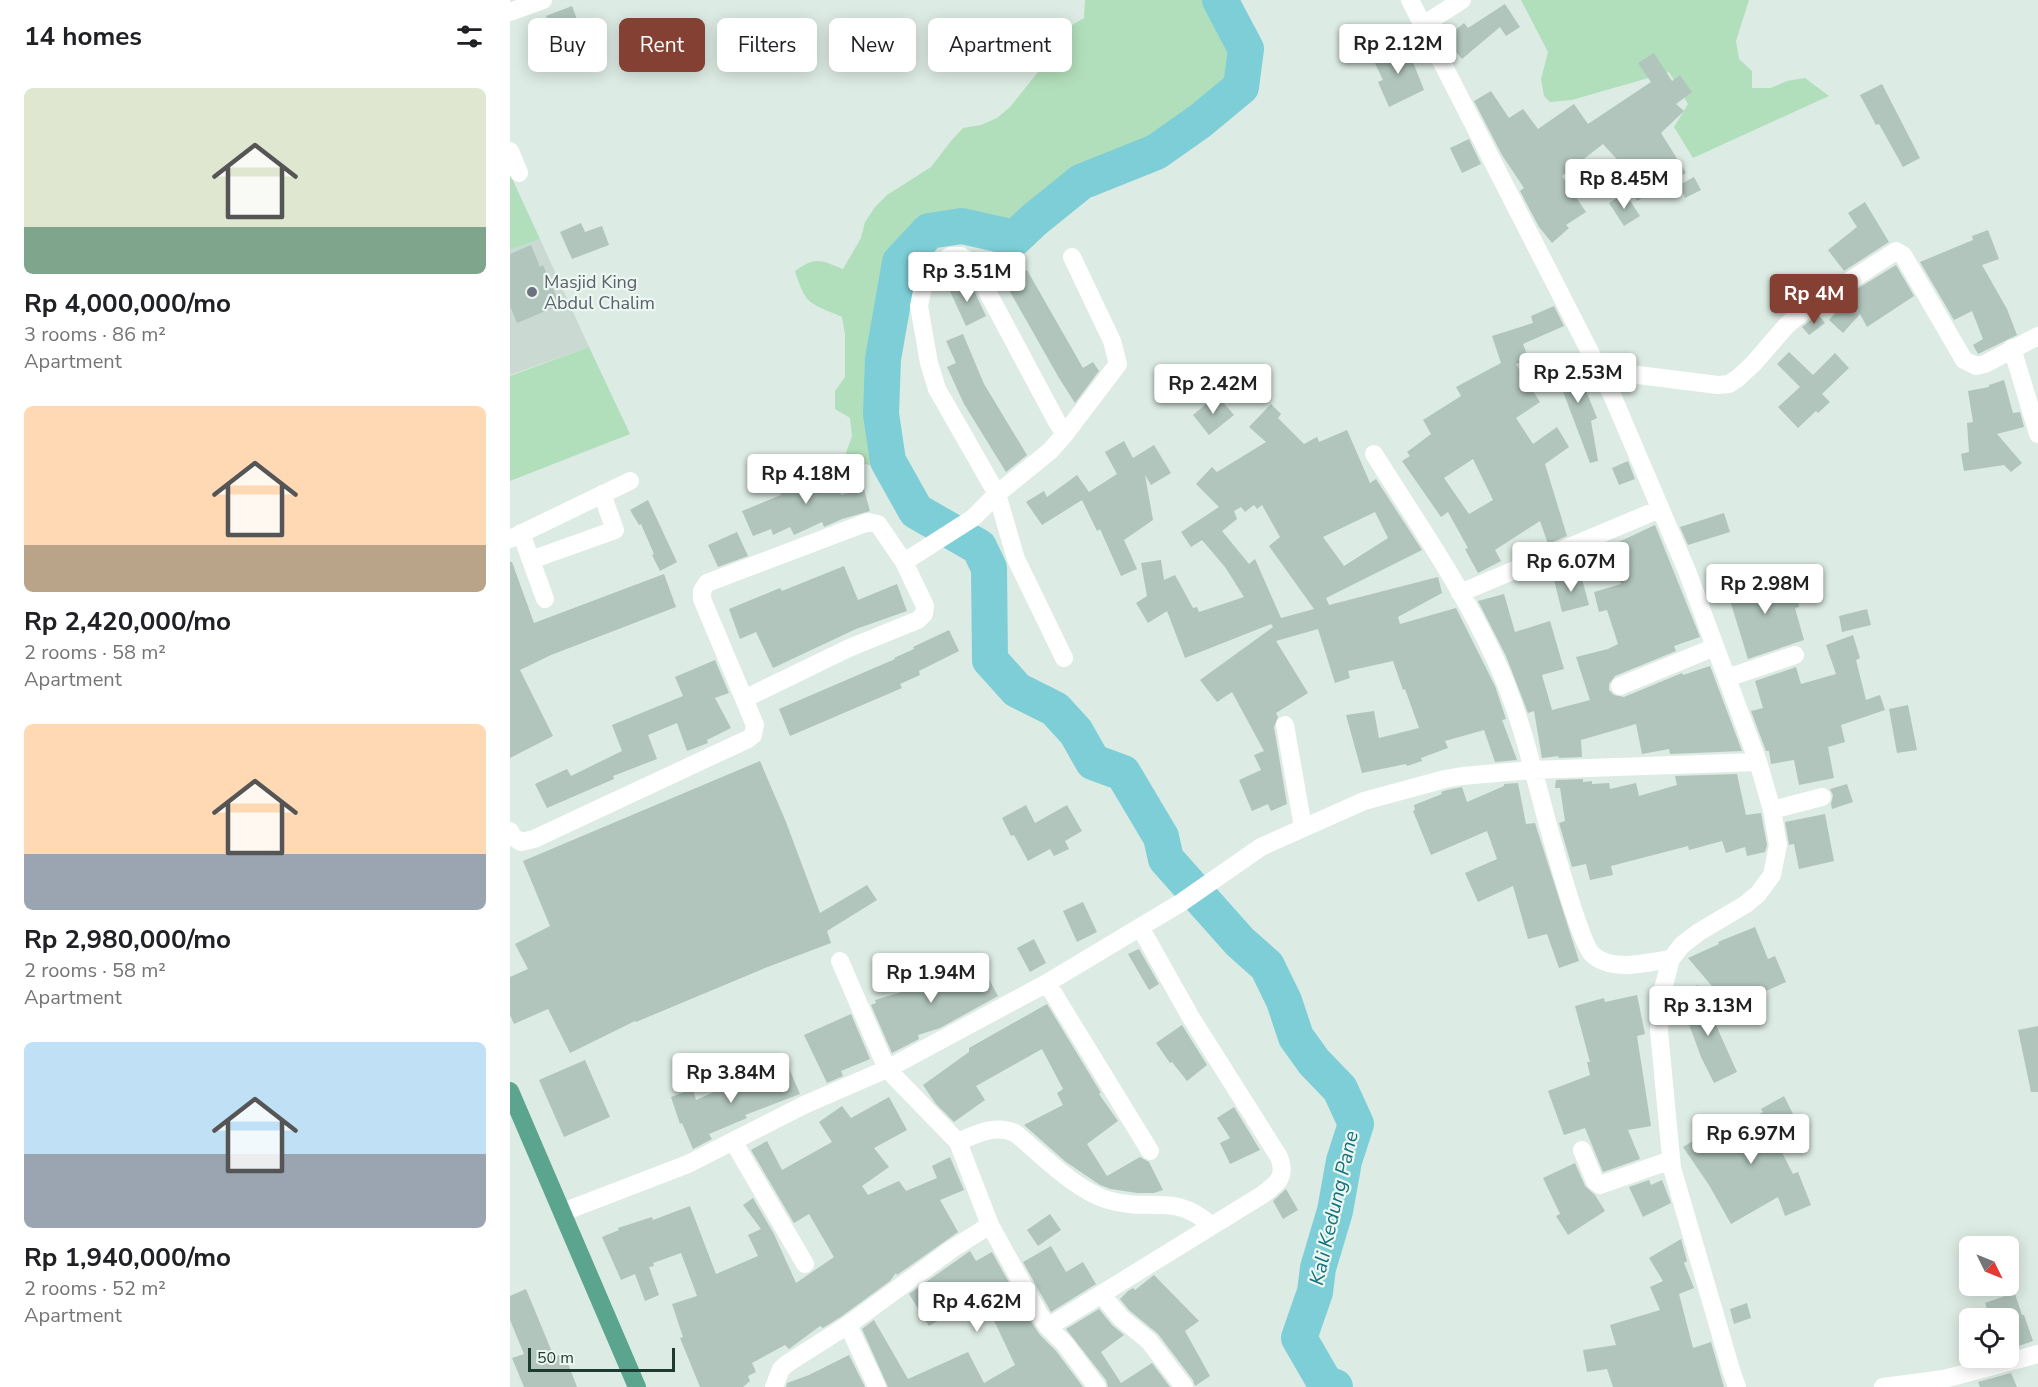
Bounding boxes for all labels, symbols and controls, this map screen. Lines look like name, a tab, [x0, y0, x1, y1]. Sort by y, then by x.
chip: Buy	[528, 18, 607, 72]
chip: Rent	[619, 18, 705, 72]
chip: Filters	[717, 18, 817, 72]
chip: New	[829, 18, 916, 72]
chip: Apartment	[928, 18, 1072, 72]
text: 14 homes	[24, 19, 142, 54]
icon: filters	[453, 20, 486, 53]
pin: Rp 2.12M	[1336, 24, 1460, 75]
text: Rp 2.12M	[1353, 30, 1443, 57]
icon: home	[201, 127, 309, 235]
pin: Rp 8.45M	[1562, 159, 1686, 210]
text: Rp 8.45M	[1579, 165, 1669, 192]
pin: Rp 3.51M	[905, 252, 1029, 303]
text: Rp 3.51M	[922, 258, 1012, 285]
place label: Masjid King Abdul Chalim	[544, 270, 655, 315]
pin: Rp 4M	[1772, 274, 1856, 325]
text: Rp 4M	[1784, 280, 1844, 307]
marker: Masjid King Abdul Chalim	[525, 285, 539, 299]
text: Rp 4,000,000/mo	[24, 286, 231, 321]
text: 3 rooms · 86 m²	[24, 321, 166, 348]
text: Apartment	[24, 348, 122, 375]
pin: Rp 2.53M	[1516, 353, 1640, 404]
text: Rp 2.53M	[1533, 359, 1623, 386]
pin: Rp 2.42M	[1151, 364, 1275, 415]
text: Rp 2.42M	[1168, 370, 1258, 397]
icon: home	[201, 445, 309, 553]
pin: Rp 4.18M	[744, 454, 868, 505]
text: Rp 4.18M	[761, 460, 851, 487]
pin: Rp 6.07M	[1509, 542, 1633, 593]
text: Rp 6.07M	[1526, 548, 1616, 575]
pin: Rp 2.98M	[1703, 564, 1827, 615]
text: Rp 2.98M	[1720, 570, 1810, 597]
text: Rp 2,420,000/mo	[24, 604, 231, 639]
text: 2 rooms · 58 m²	[24, 639, 166, 666]
text: Apartment	[24, 666, 122, 693]
icon: home	[201, 763, 309, 871]
text: Rp 2,980,000/mo	[24, 922, 231, 957]
pin: Rp 1.94M	[869, 953, 993, 1004]
text: 2 rooms · 58 m²	[24, 957, 166, 984]
text: Rp 1.94M	[886, 959, 976, 986]
text: Apartment	[24, 984, 122, 1011]
pin: Rp 3.13M	[1646, 986, 1770, 1037]
text: Rp 3.13M	[1663, 992, 1753, 1019]
pin: Rp 3.84M	[669, 1053, 793, 1104]
text: Rp 3.84M	[686, 1059, 776, 1086]
icon: home	[201, 1081, 309, 1189]
pin: Rp 6.97M	[1689, 1114, 1813, 1165]
text: Rp 6.97M	[1706, 1120, 1796, 1147]
water label: Kali Kedung Pane	[1303, 1128, 1365, 1288]
north arrow	[1959, 1236, 2019, 1296]
map controls	[1959, 1236, 2019, 1368]
text: Rp 1,940,000/mo	[24, 1240, 231, 1275]
text: 2 rooms · 52 m²	[24, 1275, 166, 1302]
pin: Rp 4.62M	[915, 1282, 1039, 1333]
text: Rp 4.62M	[932, 1288, 1022, 1315]
text: Apartment	[24, 1302, 122, 1329]
button: locate	[1959, 1308, 2019, 1368]
scale bar	[528, 1345, 675, 1372]
text: 50 m	[537, 1347, 574, 1369]

